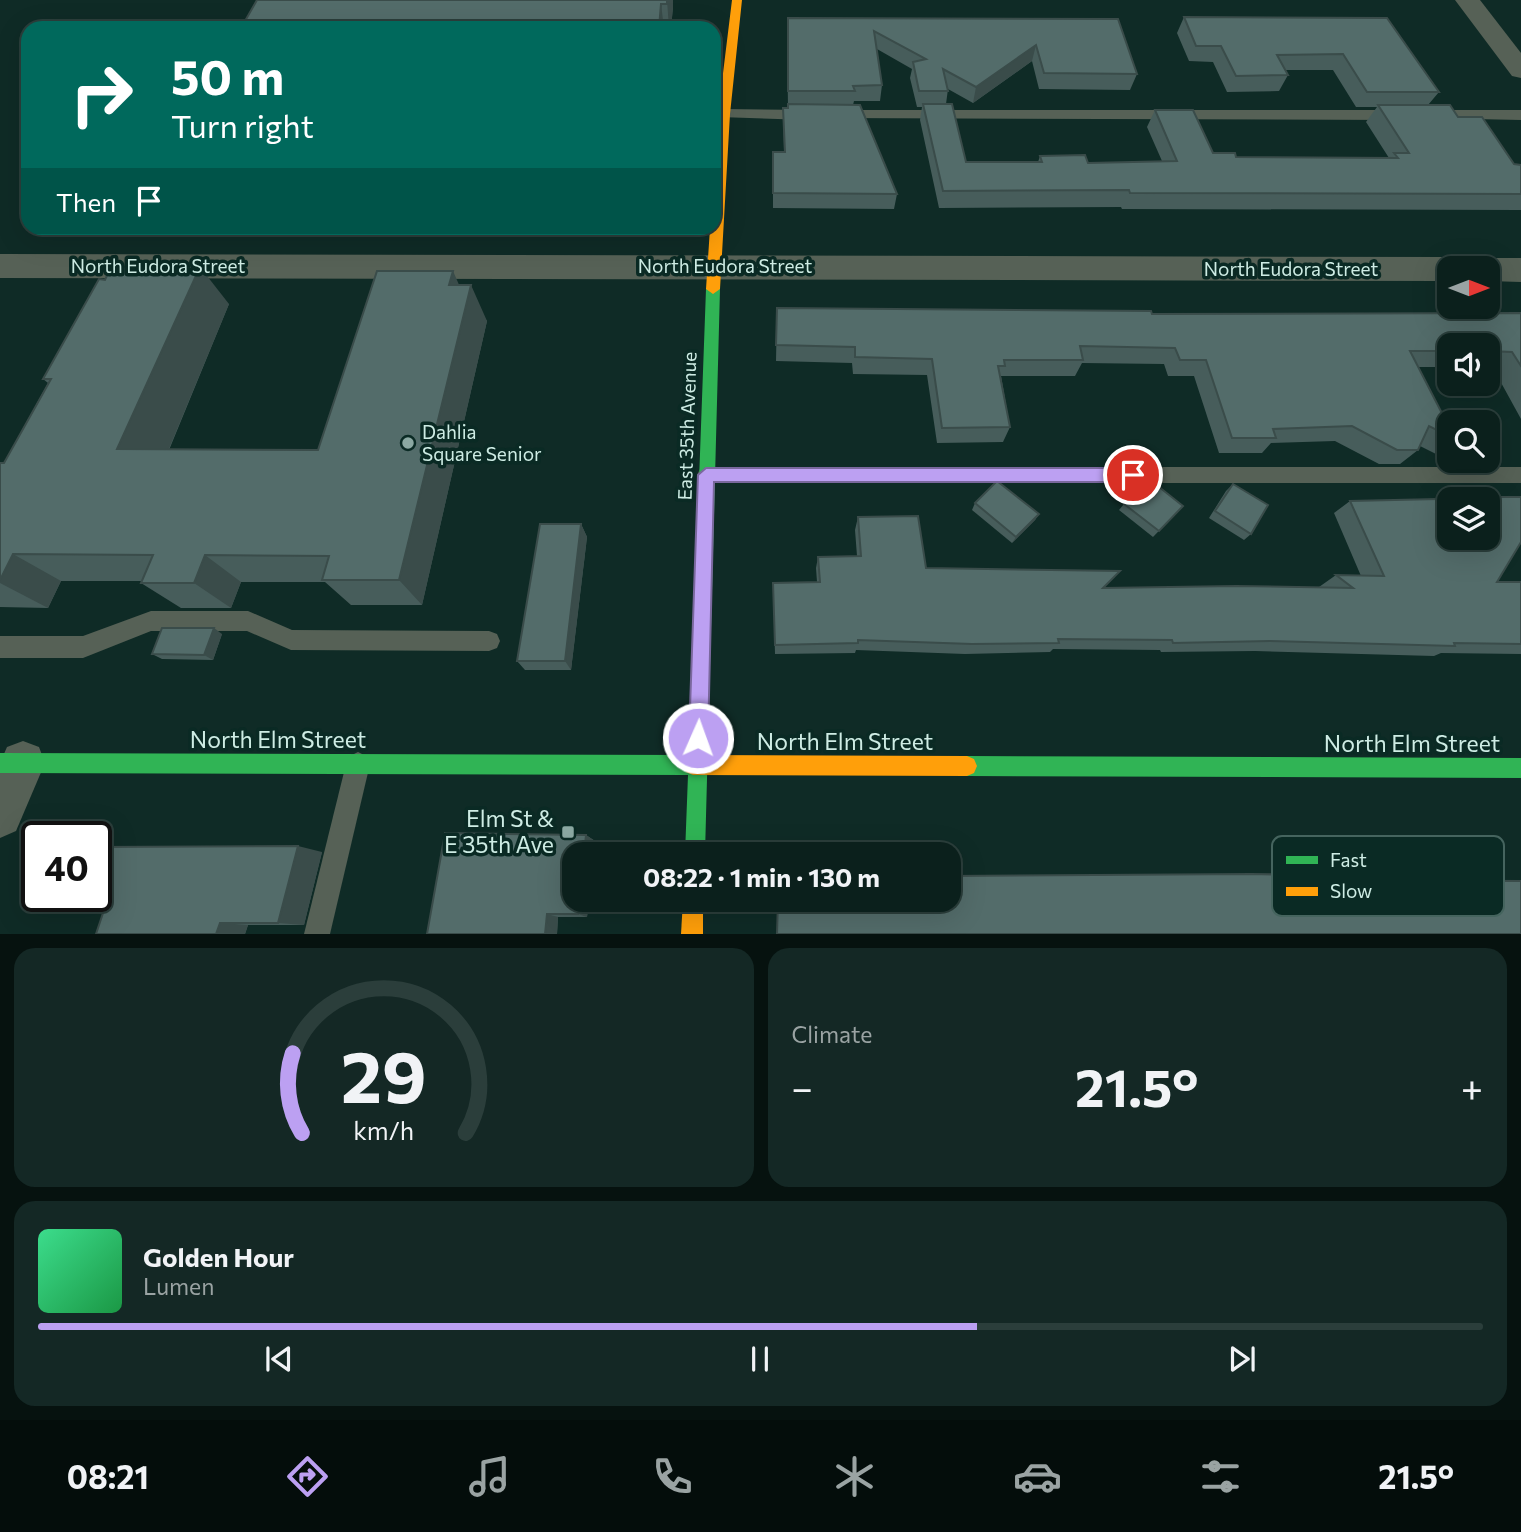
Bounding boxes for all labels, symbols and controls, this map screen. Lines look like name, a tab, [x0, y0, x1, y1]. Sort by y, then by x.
text: 50 m	[171, 45, 284, 105]
icon: right	[56, 49, 147, 140]
text: Turn right	[171, 105, 314, 145]
icon: arrive	[130, 182, 168, 220]
text: Then	[56, 186, 116, 217]
street label: North Eudora Street	[71, 254, 245, 277]
street label: North Eudora Street	[638, 254, 812, 277]
north arrow	[1437, 256, 1500, 318]
map controls	[1437, 256, 1500, 550]
street label: North Eudora Street	[1204, 257, 1378, 280]
button: sound	[1437, 333, 1500, 396]
street label: East 35th Avenue	[672, 351, 701, 501]
button: search	[1437, 410, 1500, 473]
place label: Dahlia Square Senior	[422, 420, 542, 465]
marker: Dahlia Square Senior	[400, 435, 416, 451]
pin	[1103, 445, 1163, 505]
icon: arrive	[1114, 456, 1152, 494]
button: layers	[1437, 487, 1500, 550]
position arrow	[661, 701, 735, 775]
street label: North Elm Street	[190, 725, 366, 753]
street label: North Elm Street	[757, 727, 933, 755]
street label: North Elm Street	[1324, 729, 1500, 757]
place label: Elm St & E 35th Ave	[444, 804, 554, 858]
speed limit sign: 40	[21, 821, 112, 912]
marker: Elm St & E 35th Ave	[560, 824, 576, 840]
legend	[1272, 836, 1504, 916]
text: Fast	[1330, 848, 1367, 871]
text: 08:22 · 1 min · 130 m	[643, 861, 880, 892]
text: Slow	[1330, 879, 1372, 902]
text: Climate	[792, 1020, 873, 1048]
text: 29	[341, 1030, 427, 1119]
text: 21.5°	[1075, 1054, 1199, 1118]
text: −	[792, 1063, 813, 1110]
text: +	[1461, 1063, 1483, 1110]
text: km/h	[353, 1115, 414, 1145]
text: Golden Hour	[143, 1241, 294, 1272]
text: Lumen	[143, 1272, 214, 1300]
icon: previous	[260, 1340, 298, 1378]
icon: pause	[741, 1340, 779, 1378]
icon: next	[1223, 1340, 1261, 1378]
icon: directions	[283, 1452, 332, 1501]
icon: music	[465, 1452, 514, 1501]
icon: phone	[648, 1452, 697, 1501]
icon: climate	[830, 1452, 879, 1501]
icon: car	[1013, 1452, 1062, 1501]
icon: filters	[1196, 1452, 1245, 1501]
text: 08:21	[67, 1456, 149, 1496]
text: 21.5°	[1378, 1456, 1454, 1496]

